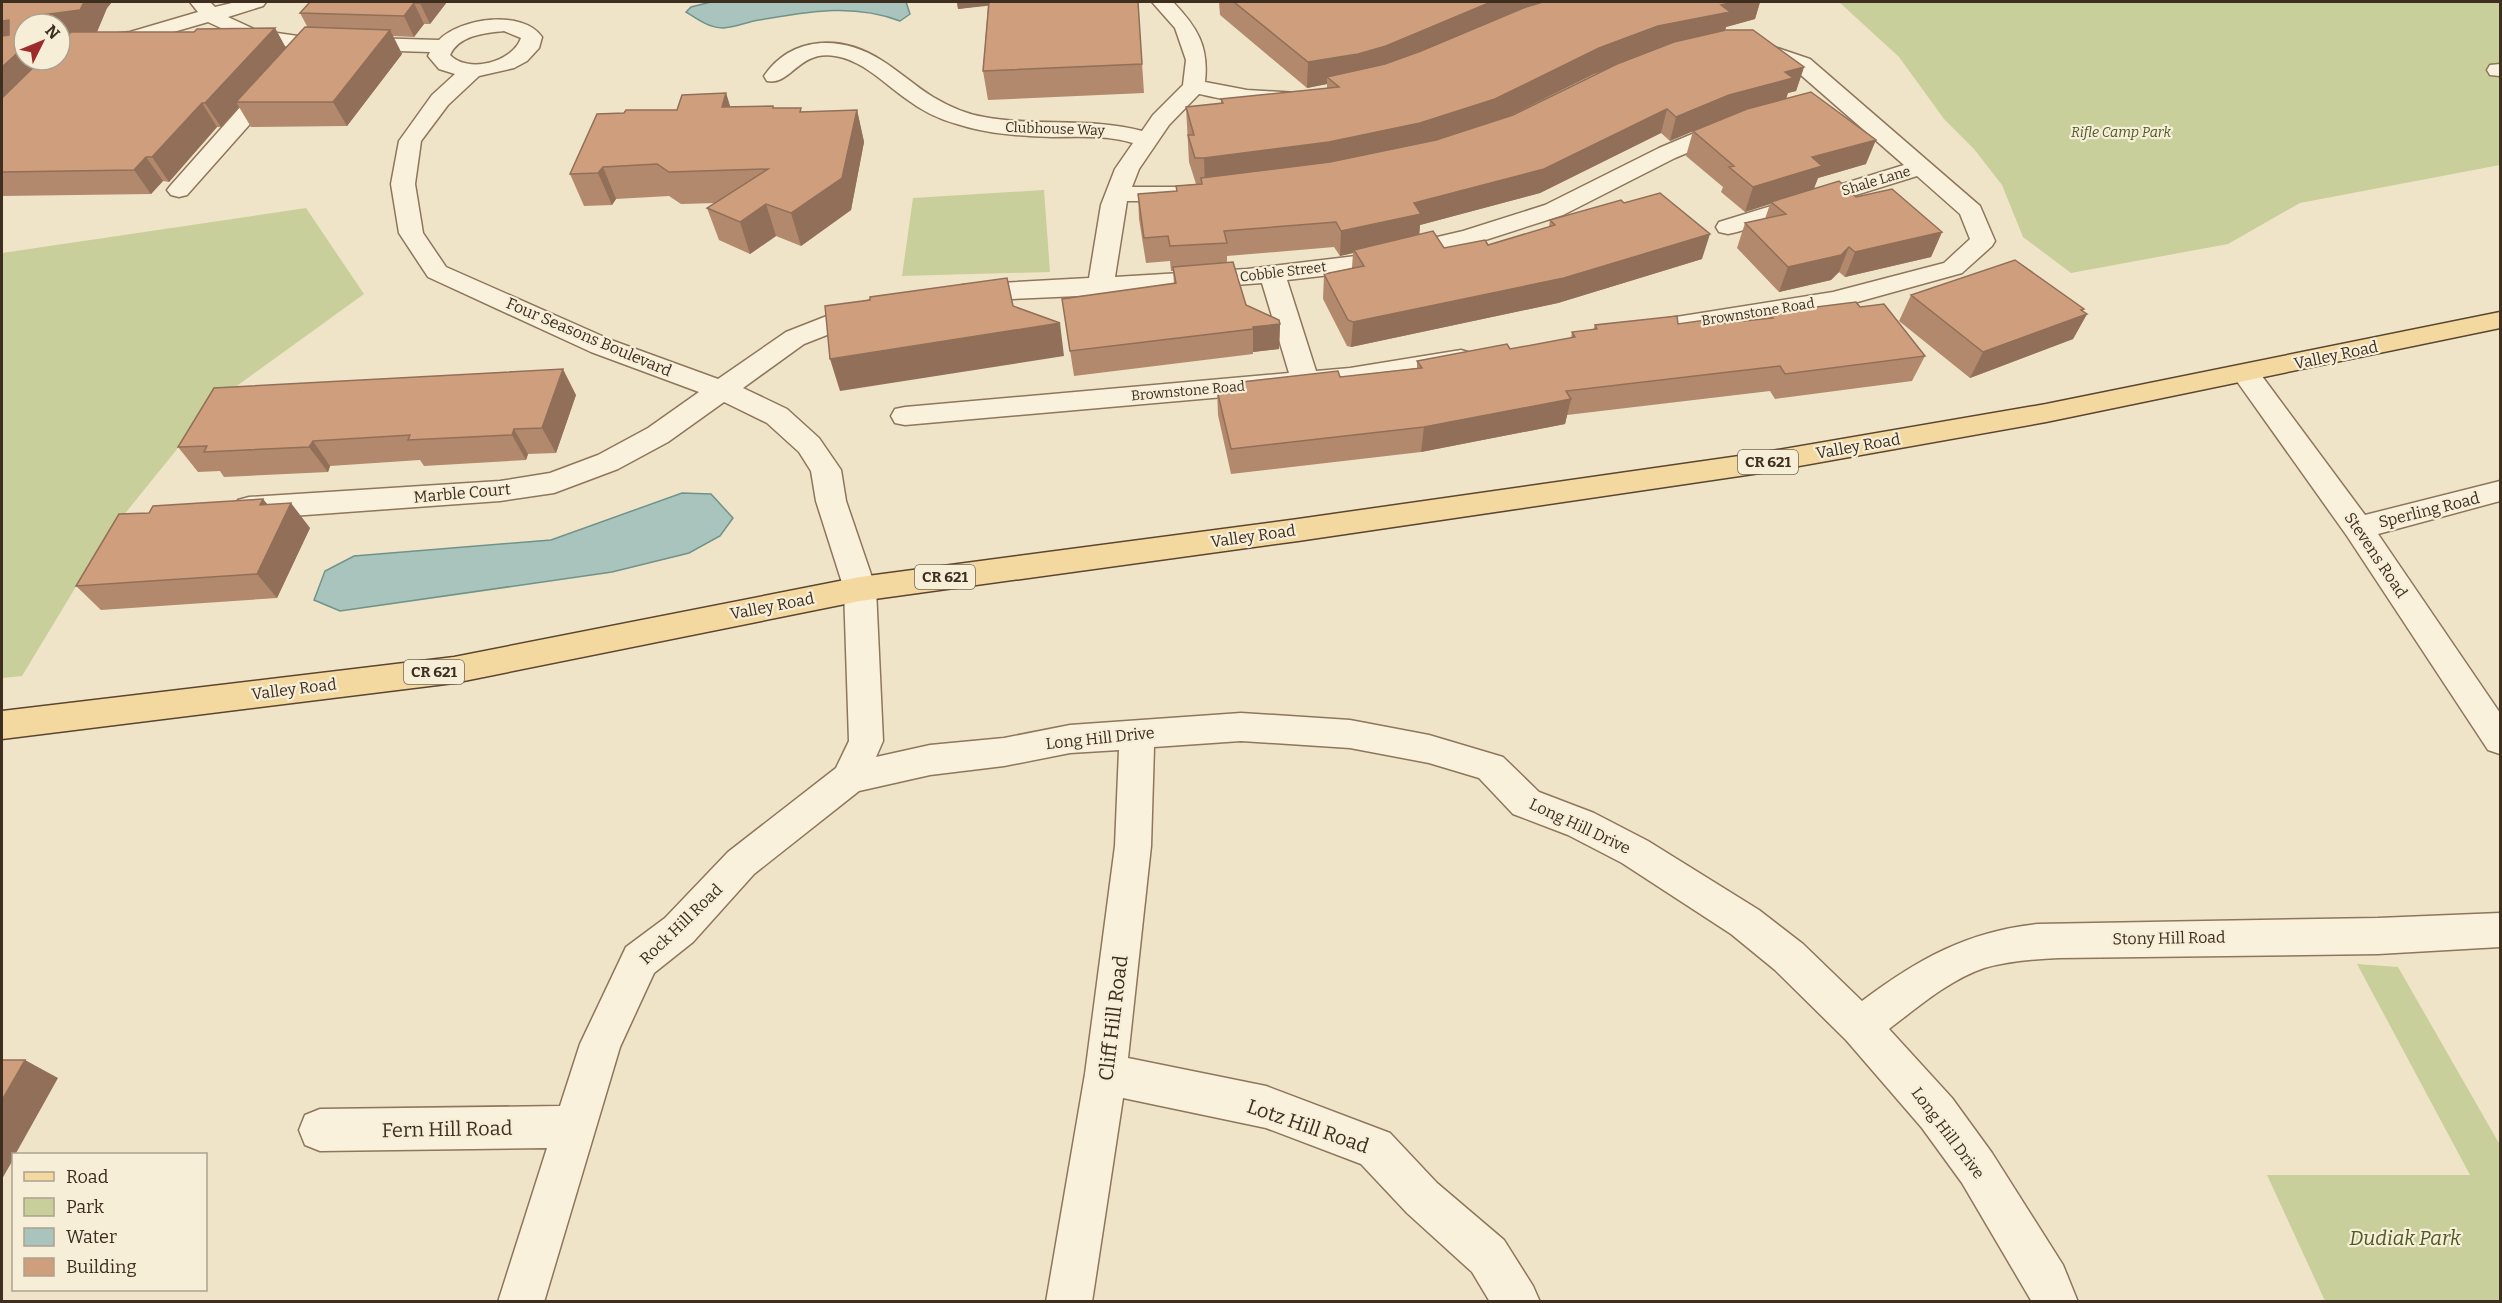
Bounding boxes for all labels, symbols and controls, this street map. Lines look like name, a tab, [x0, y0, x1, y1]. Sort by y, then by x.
north arrow	[12, 12, 72, 72]
text: N	[41, 21, 64, 43]
street label: Clubhouse Way	[1005, 119, 1106, 139]
park label: Rifle Camp Park	[2071, 124, 2171, 141]
street label: Shale Lane	[1840, 162, 1912, 200]
street label: Cobble Street	[1239, 258, 1327, 286]
street label: Four Seasons Boulevard	[503, 294, 675, 381]
street label: Brownstone Road	[1700, 295, 1816, 329]
street label: Valley Road	[2292, 337, 2380, 373]
street label: Brownstone Road	[1130, 378, 1246, 404]
street label: Valley Road	[1814, 429, 1902, 463]
road number: CR 621	[1738, 450, 1798, 474]
street label: Marble Court	[413, 479, 511, 507]
street label: Sperling Road	[2377, 488, 2482, 532]
street label: Stevens Road	[2340, 509, 2412, 602]
street label: Valley Road	[1209, 521, 1297, 551]
road number: CR 621	[915, 565, 975, 589]
street label: Valley Road	[728, 588, 816, 623]
road number: CR 621	[404, 660, 464, 684]
street label: Valley Road	[250, 674, 338, 704]
street label: Long Hill Drive	[1045, 723, 1155, 753]
street label: Long Hill Drive	[1526, 794, 1634, 858]
street label: Rock Hill Road	[636, 880, 726, 968]
street label: Stony Hill Road	[2112, 928, 2226, 948]
street label: Cliff Hill Road	[1093, 954, 1133, 1082]
street label: Long Hill Drive	[1907, 1084, 1989, 1182]
street label: Lotz Hill Road	[1244, 1094, 1372, 1158]
street label: Fern Hill Road	[381, 1116, 513, 1142]
legend	[12, 1153, 207, 1291]
text: Road	[66, 1166, 109, 1188]
text: Park	[66, 1196, 105, 1218]
text: Water	[66, 1226, 117, 1248]
park label: Dudiak Park	[2349, 1226, 2461, 1250]
text: Building	[66, 1256, 137, 1278]

